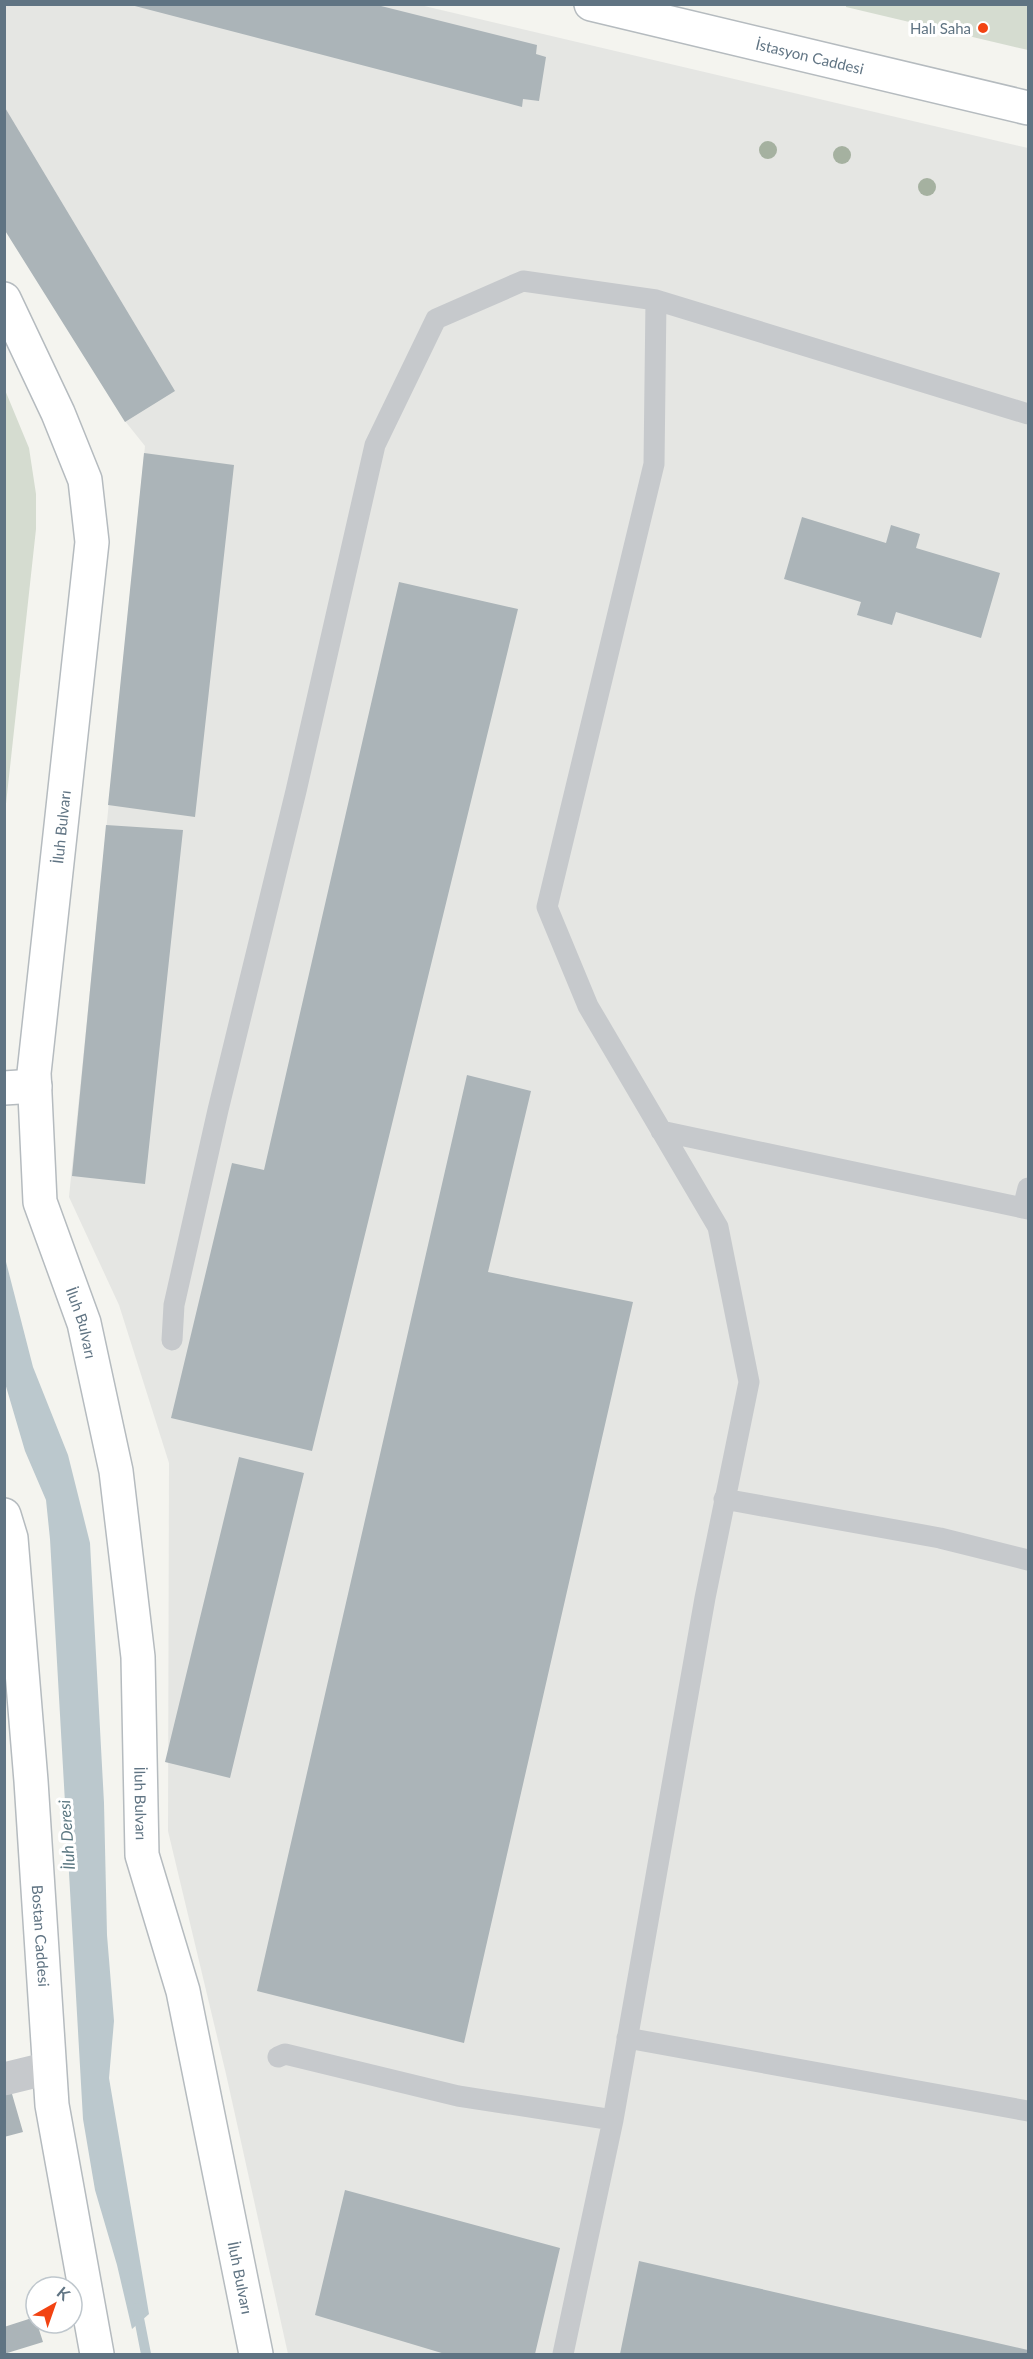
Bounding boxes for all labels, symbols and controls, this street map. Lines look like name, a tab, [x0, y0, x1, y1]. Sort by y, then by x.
place label: Halı Saha	[910, 19, 971, 37]
marker: Halı Saha	[976, 21, 990, 35]
street label: İstasyon Caddesi	[754, 35, 866, 78]
street label: İluh Bulvarı	[48, 789, 74, 865]
street label: İluh Bulvarı	[63, 1284, 100, 1360]
street label: İluh Bulvarı	[131, 1766, 151, 1841]
water label: İluh Deresi	[54, 1799, 78, 1871]
street label: Bostan Caddesi	[29, 1884, 53, 1987]
street label: İluh Bulvarı	[225, 2240, 257, 2316]
north arrow	[24, 2275, 84, 2335]
text: K	[54, 2282, 75, 2305]

